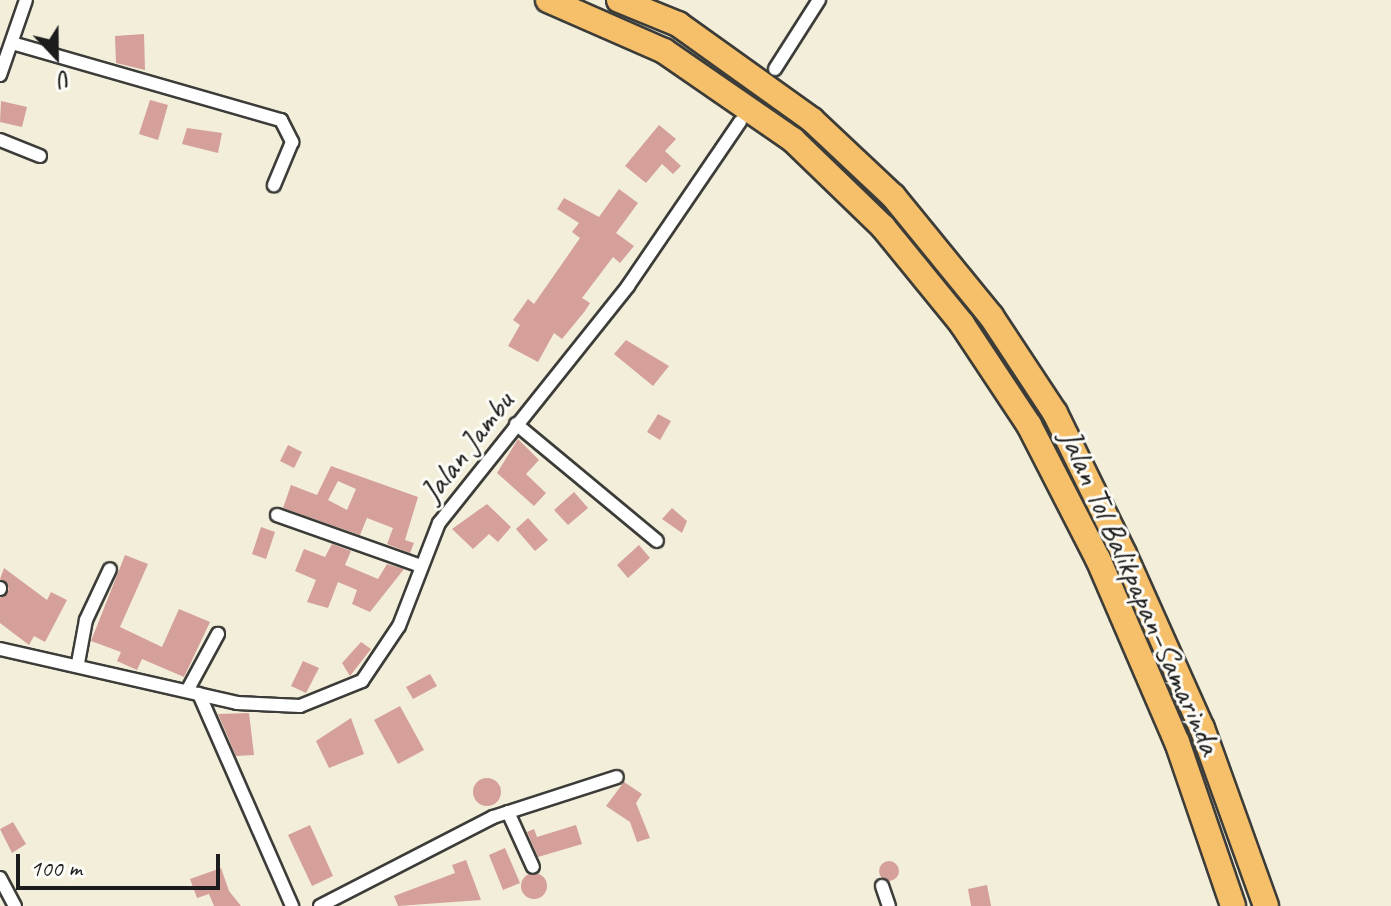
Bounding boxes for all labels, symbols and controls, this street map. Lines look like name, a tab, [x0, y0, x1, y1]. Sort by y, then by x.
north arrow	[16, 16, 96, 96]
text: U	[55, 63, 75, 93]
street label: Jalan Jambu	[412, 384, 522, 510]
street label: Jalan Tol Balikpapan–Samarinda	[1051, 423, 1229, 761]
scale bar	[20, 838, 224, 888]
text: 100 m	[30, 853, 82, 883]

